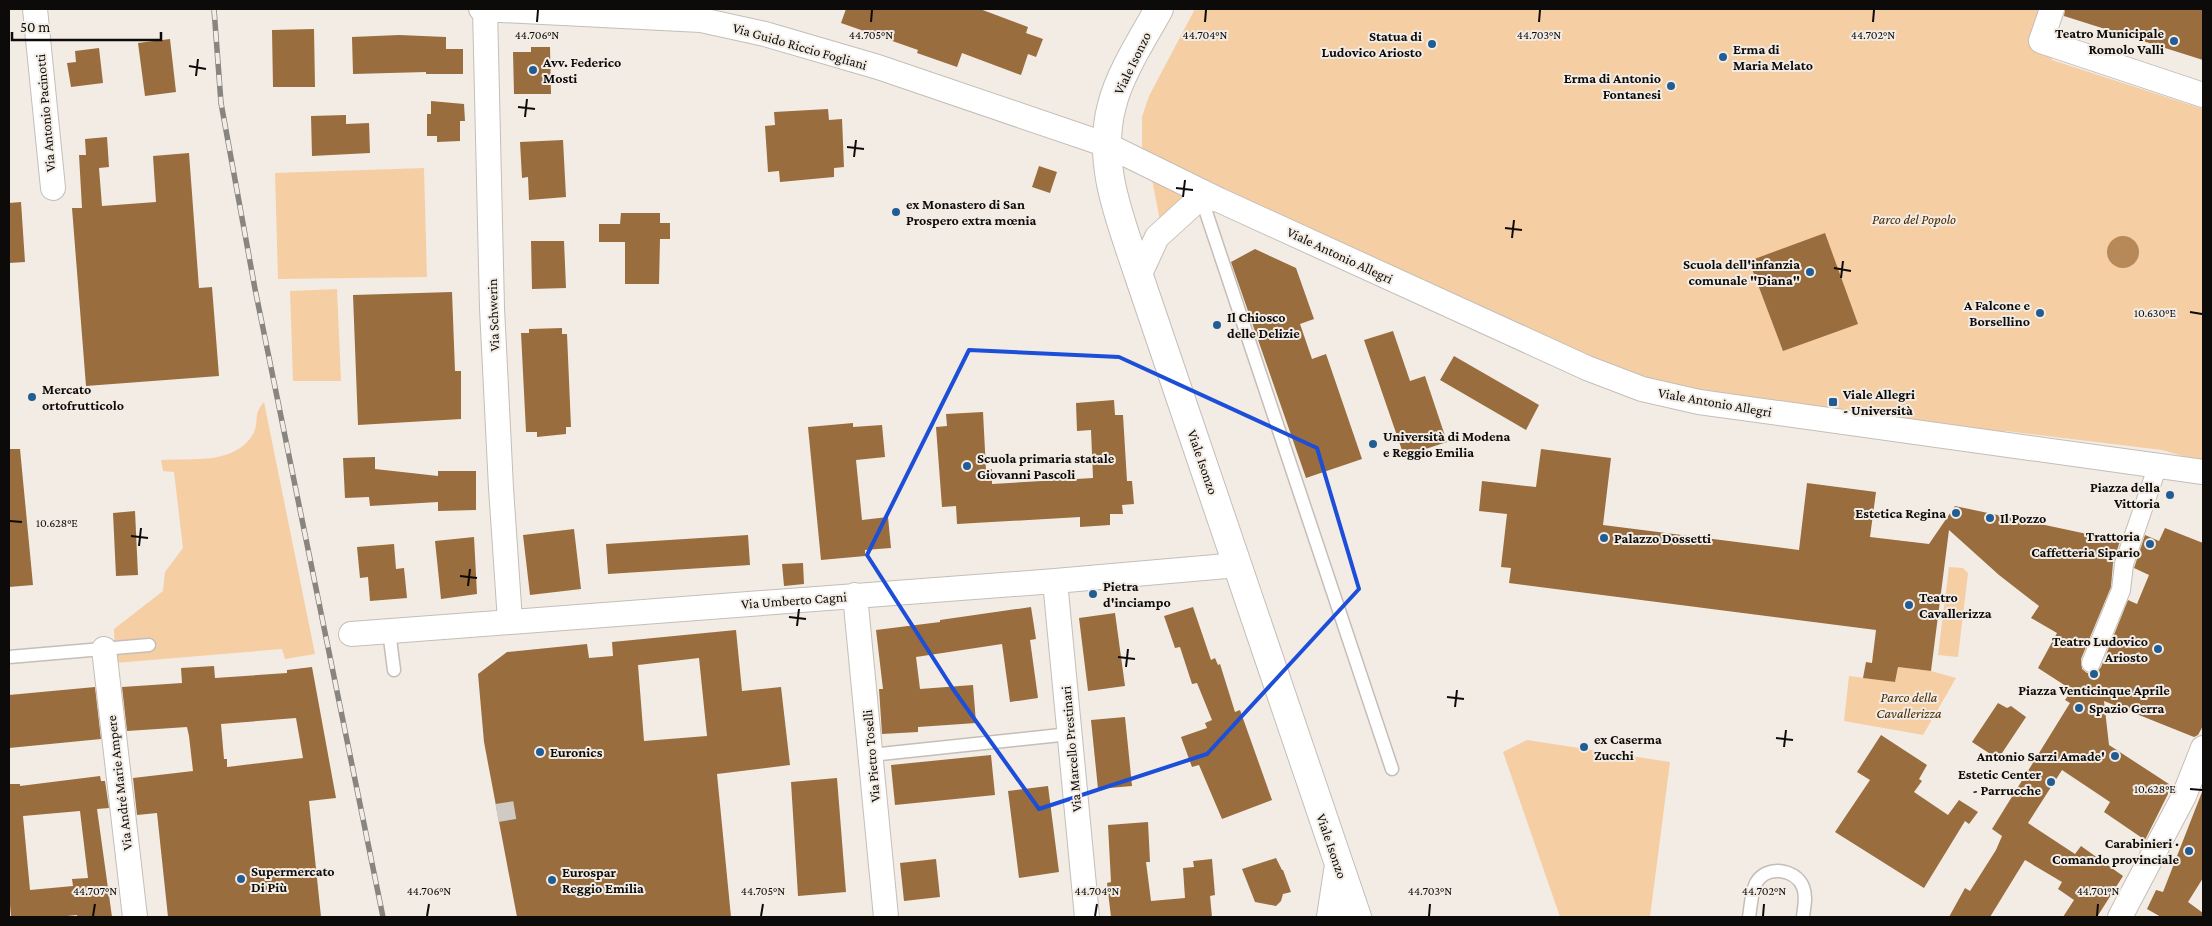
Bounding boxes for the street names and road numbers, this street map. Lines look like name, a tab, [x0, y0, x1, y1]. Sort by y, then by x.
street label: Via Guido Riccio Fogliani	[731, 19, 869, 73]
street label: Viale Isonzo	[1110, 29, 1154, 97]
street label: Via Antonio Pacinotti	[32, 53, 58, 173]
street label: Viale Antonio Allegri	[1285, 223, 1396, 287]
street label: Via Schwerin	[484, 278, 502, 352]
street label: Viale Antonio Allegri	[1657, 384, 1773, 420]
street label: Viale Isonzo	[1184, 428, 1222, 497]
street label: Via Umberto Cagni	[741, 588, 848, 612]
street label: Via Marcello Prestinari	[1057, 685, 1084, 813]
street label: Via Pietro Toselli	[859, 709, 883, 803]
street label: Via André Marie Ampere	[103, 715, 135, 851]
street label: Viale Isonzo	[1313, 812, 1351, 881]

